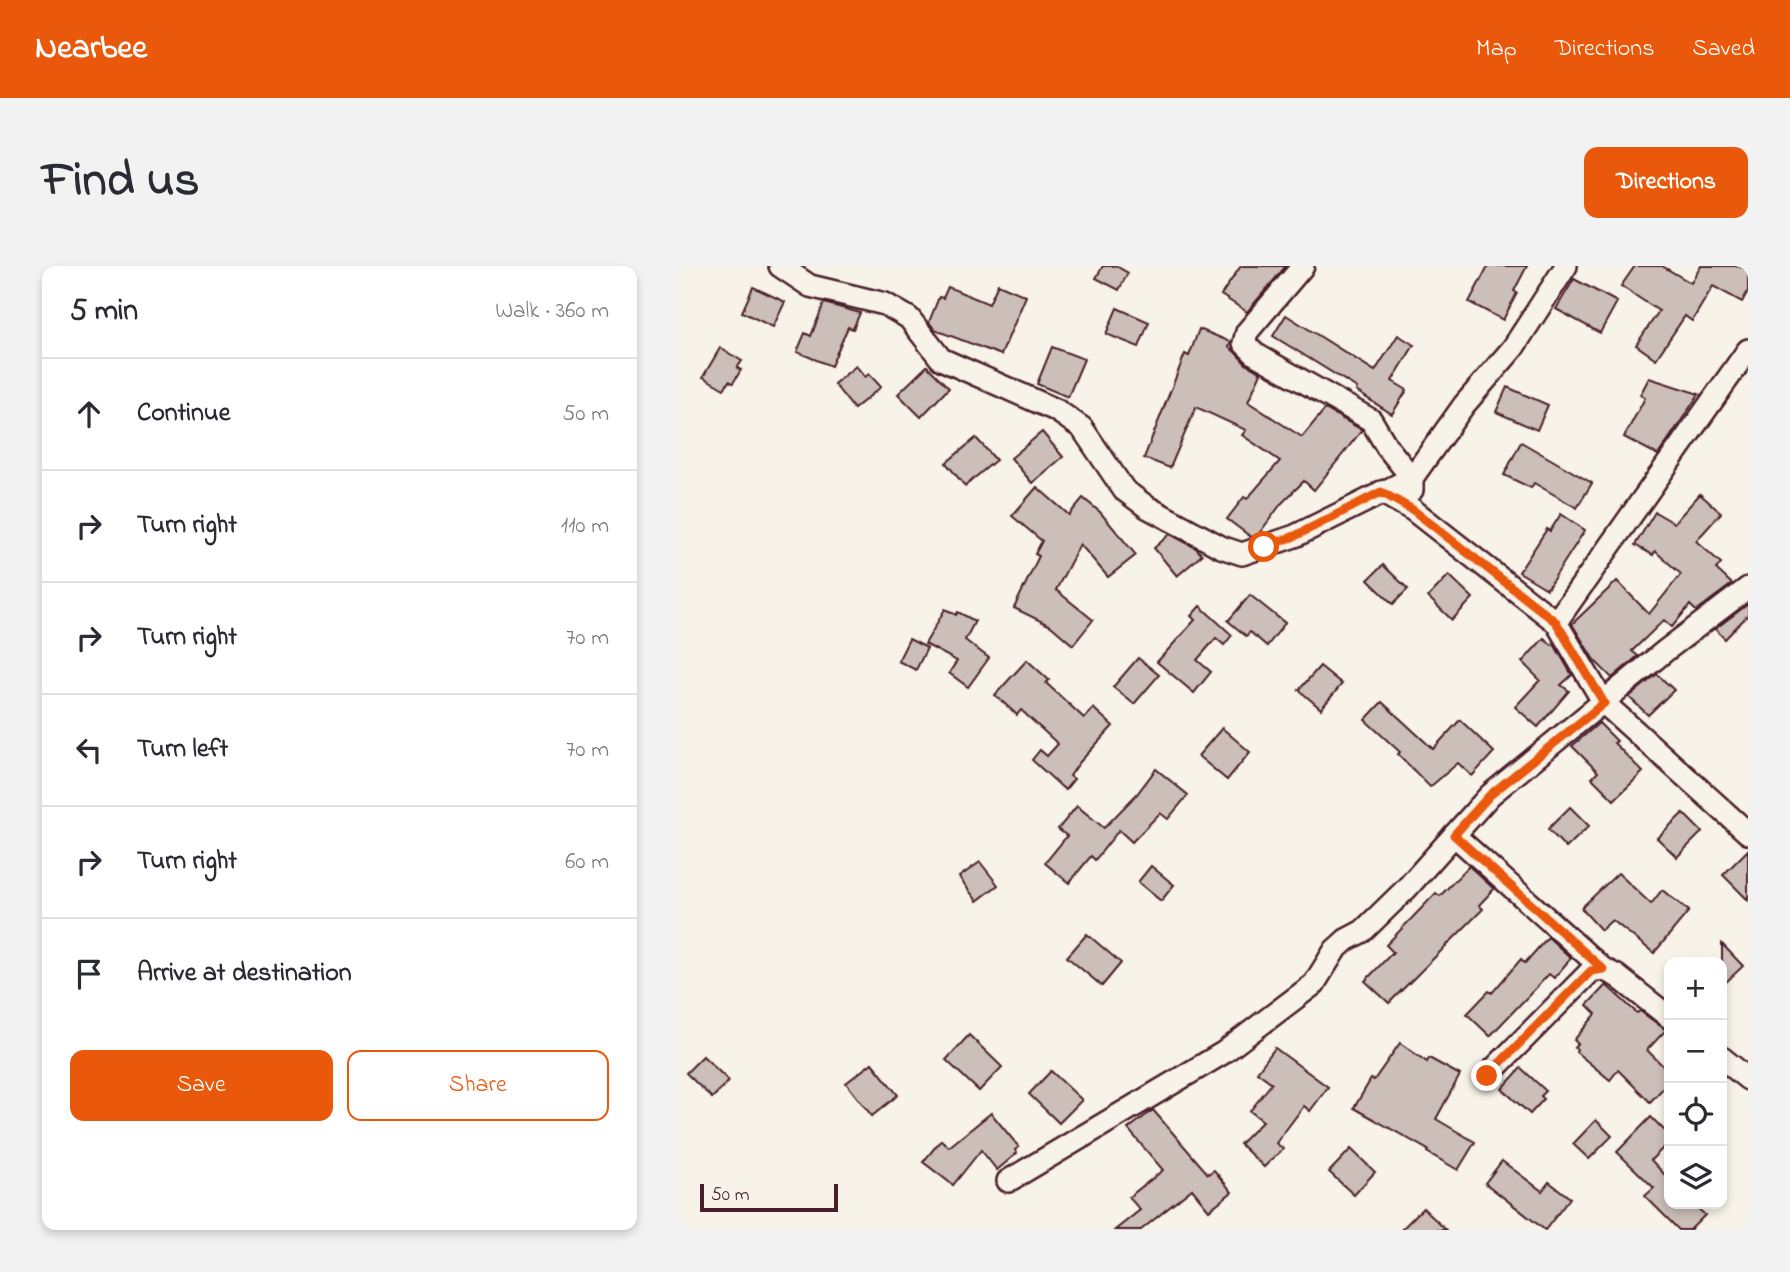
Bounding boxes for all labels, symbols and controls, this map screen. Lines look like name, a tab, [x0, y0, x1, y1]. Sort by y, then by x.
text: Nearbee	[35, 25, 147, 73]
text: Map	[1476, 32, 1517, 67]
text: Directions	[1555, 32, 1654, 67]
text: Saved	[1692, 32, 1755, 67]
text: Find us	[42, 146, 199, 218]
button: Directions	[1584, 147, 1748, 218]
text: 5 min	[70, 290, 138, 334]
text: Walk · 360 m	[495, 295, 609, 328]
icon: ahead	[70, 395, 108, 433]
text: Continue	[137, 395, 230, 433]
text: 50 m	[562, 398, 609, 431]
icon: right	[70, 507, 108, 545]
text: Turn right	[137, 507, 237, 545]
text: 110 m	[561, 510, 609, 543]
route start	[1248, 531, 1279, 562]
icon: right	[70, 619, 108, 657]
text: Turn right	[137, 619, 237, 657]
text: 70 m	[566, 622, 609, 655]
icon: left	[70, 731, 108, 769]
text: Turn left	[137, 731, 228, 769]
text: 70 m	[566, 734, 609, 767]
icon: right	[70, 843, 108, 881]
text: Turn right	[137, 843, 237, 881]
text: 60 m	[565, 846, 609, 879]
icon: arrive	[70, 955, 108, 993]
text: Arrive at destination	[137, 955, 352, 993]
map controls	[1664, 957, 1727, 1209]
button: +	[1664, 957, 1727, 1020]
button: −	[1664, 1020, 1727, 1083]
button: Save	[70, 1050, 333, 1121]
button: Share	[347, 1050, 609, 1121]
route end	[1471, 1060, 1502, 1091]
button: locate	[1664, 1083, 1727, 1146]
button: layers	[1664, 1146, 1727, 1209]
scale bar	[700, 1181, 838, 1213]
text: 50 m	[711, 1182, 750, 1209]

